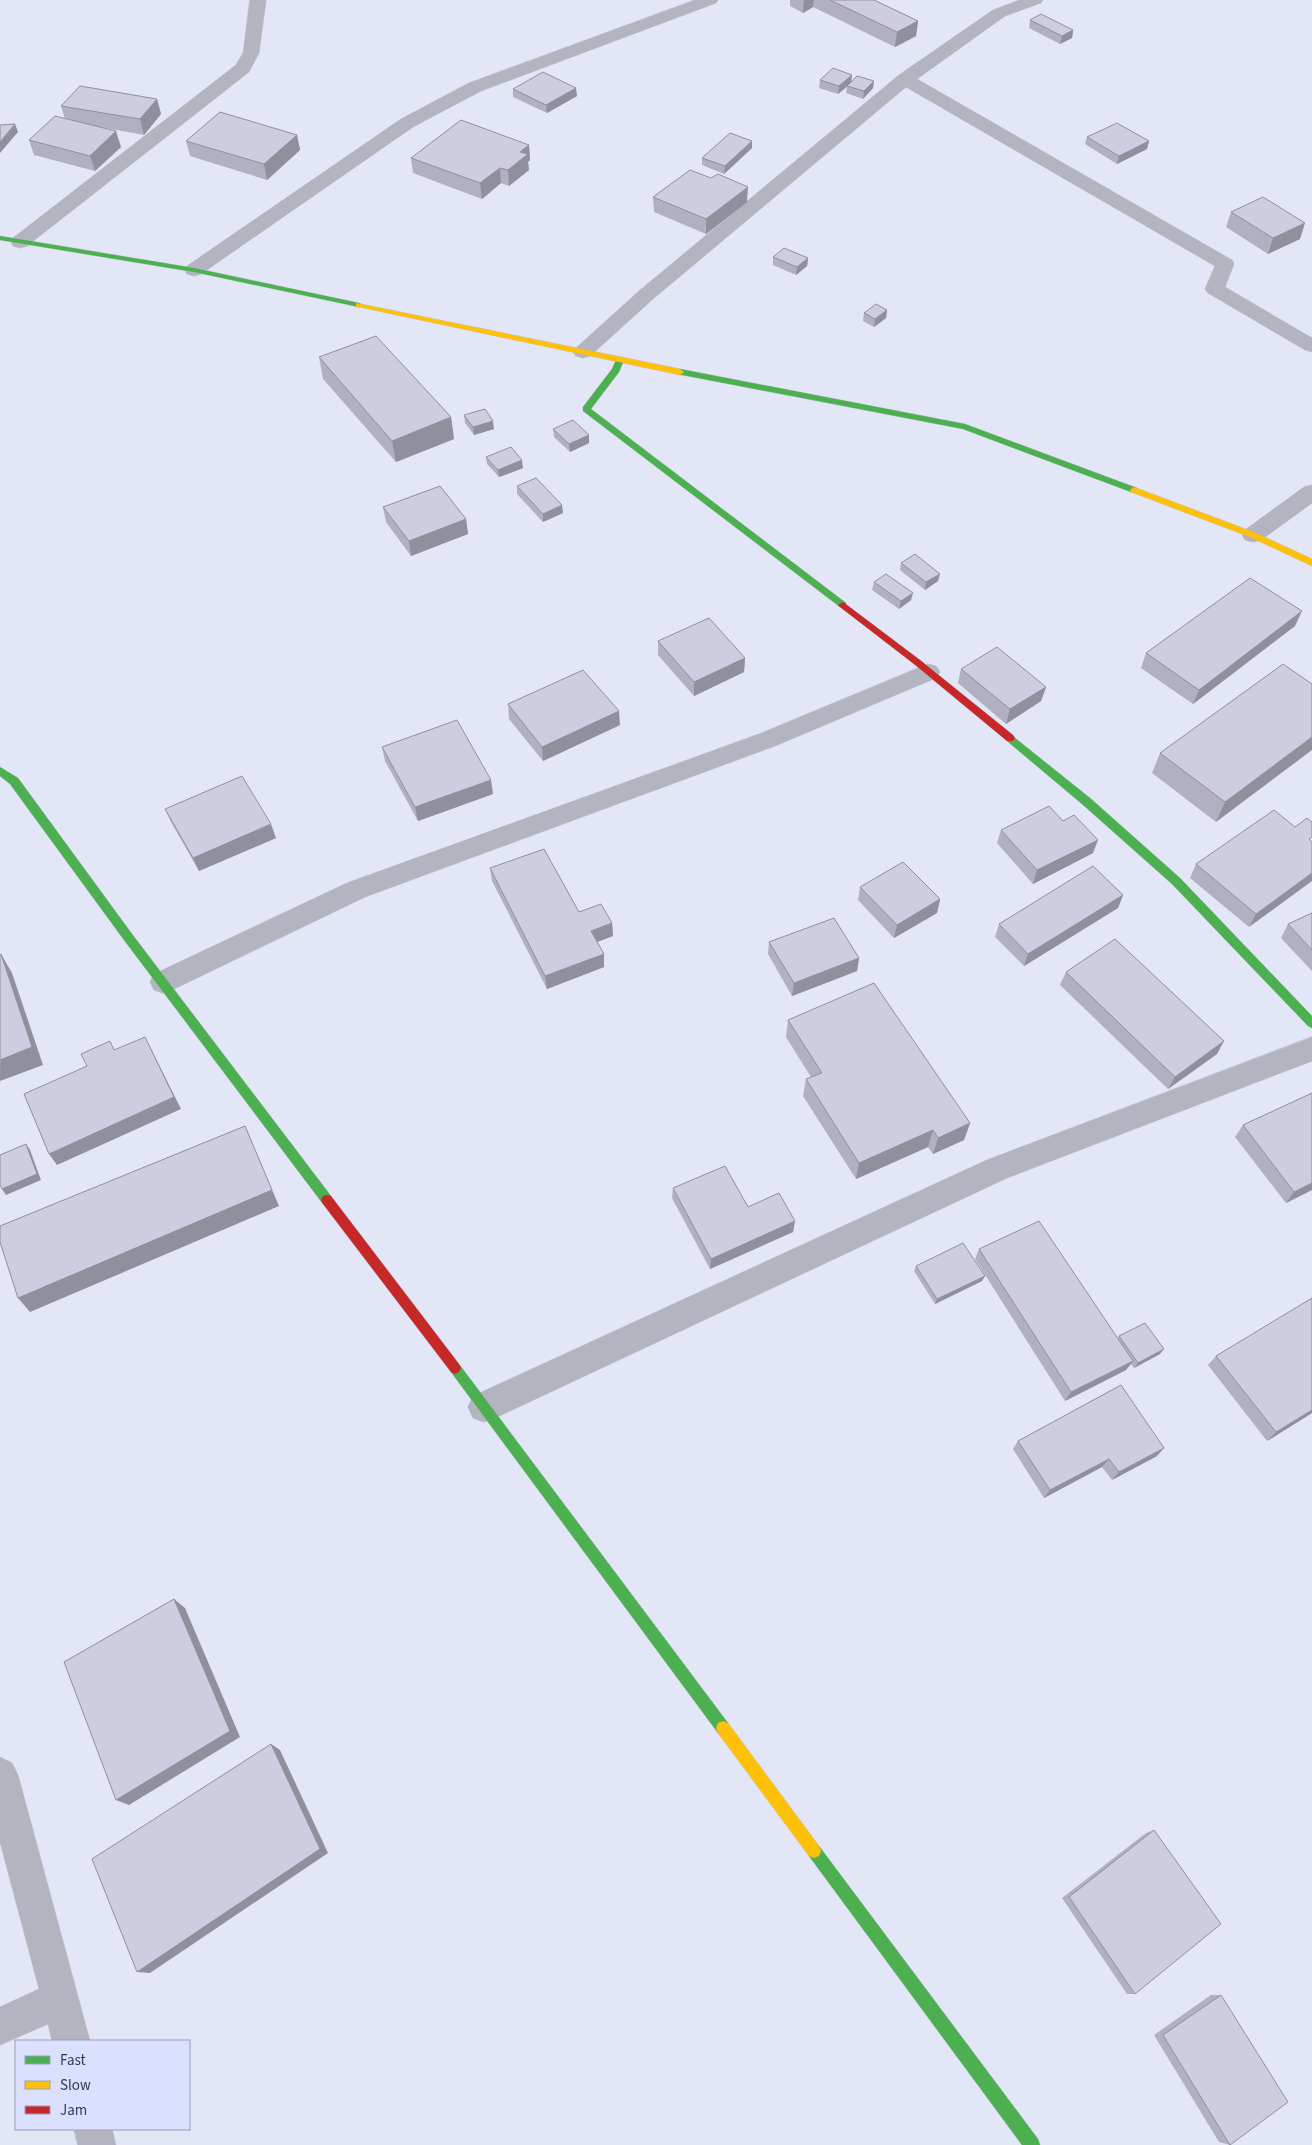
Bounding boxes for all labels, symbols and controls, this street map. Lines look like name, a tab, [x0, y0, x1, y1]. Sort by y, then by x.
legend	[15, 2040, 190, 2130]
text: Fast	[60, 2050, 86, 2071]
text: Slow	[60, 2075, 91, 2096]
text: Jam	[60, 2100, 87, 2121]

